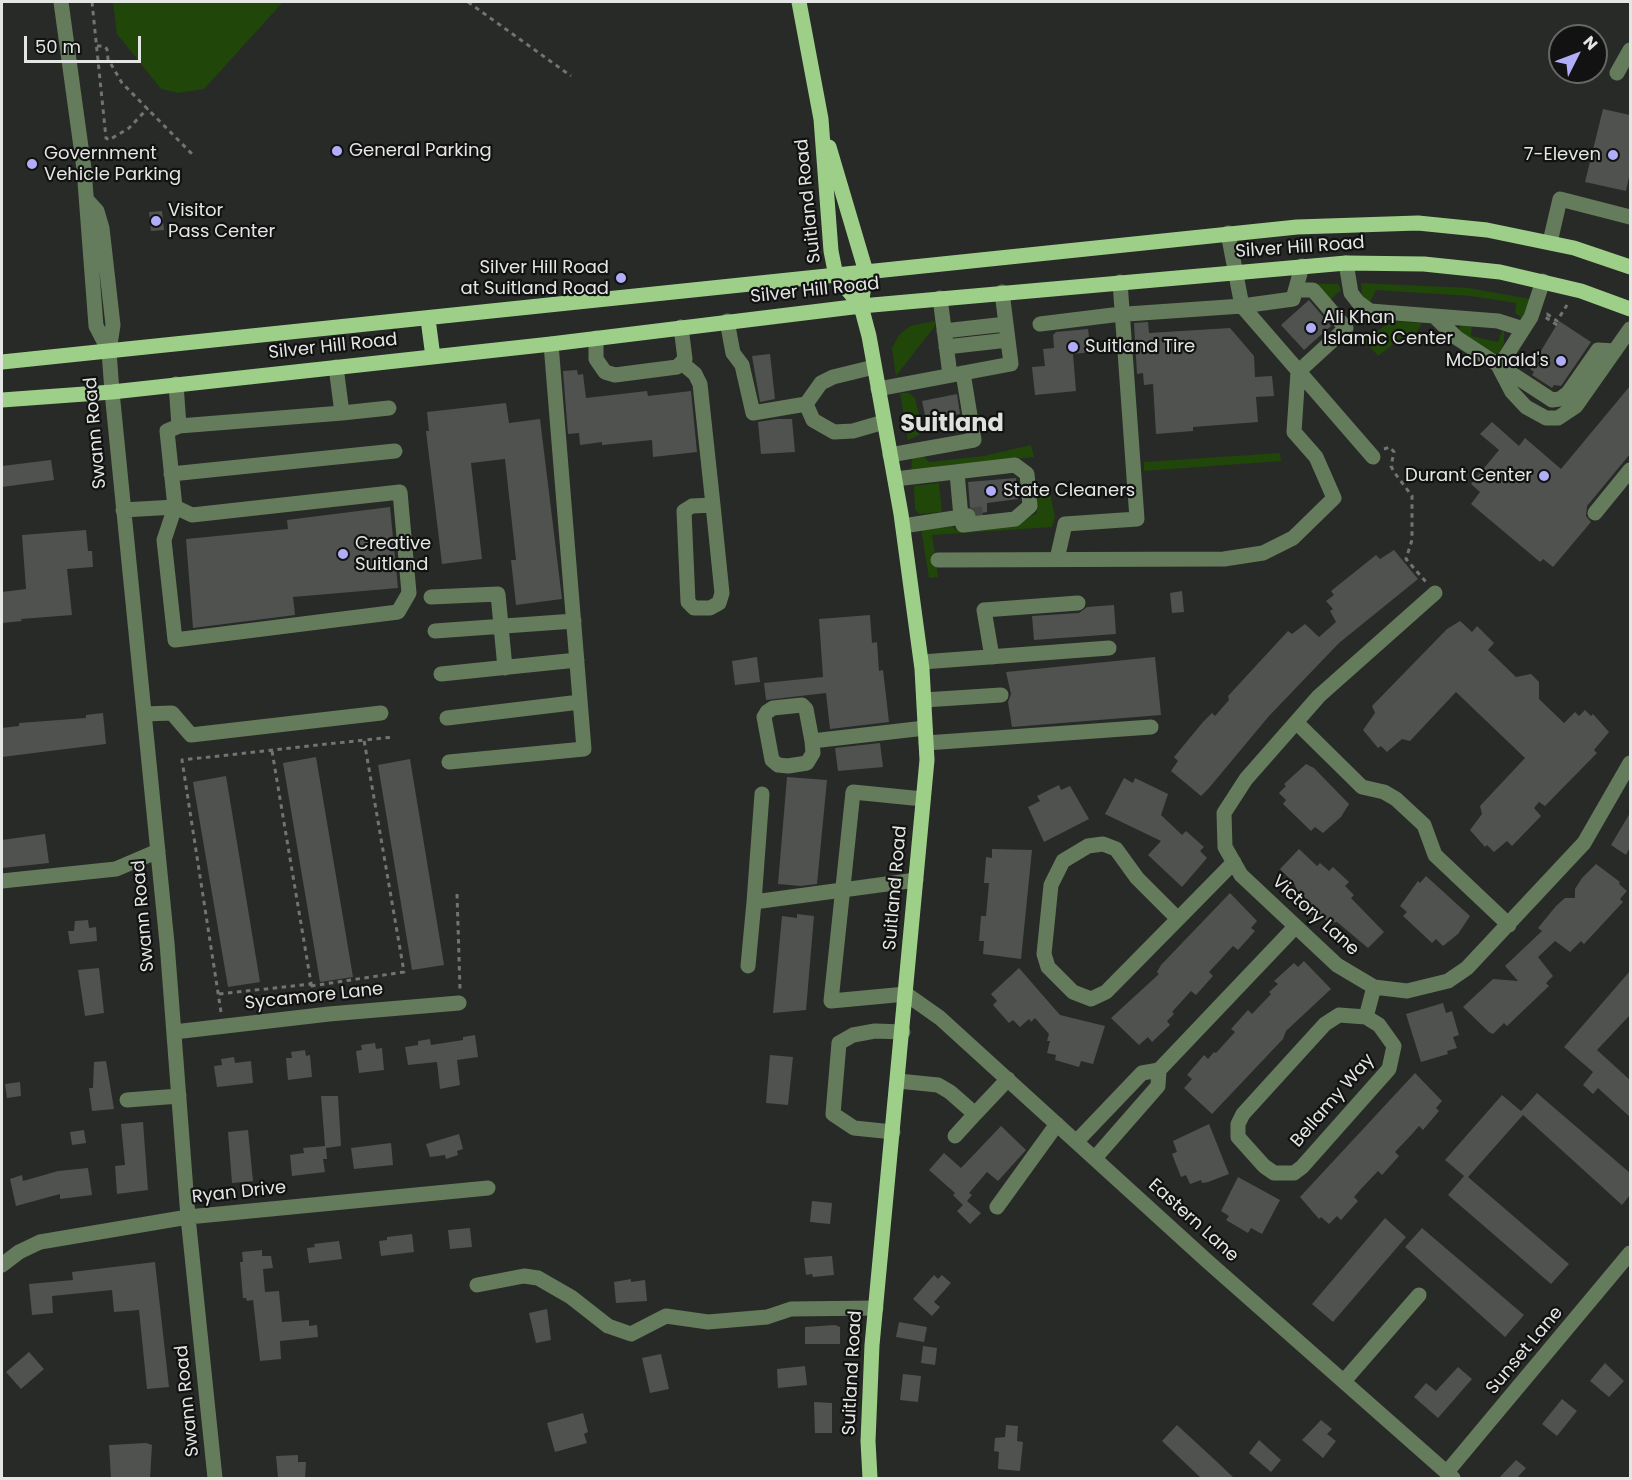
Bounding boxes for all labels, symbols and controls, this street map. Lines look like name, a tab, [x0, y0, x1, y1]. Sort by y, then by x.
scale bar	[27, 24, 144, 62]
north arrow	[1548, 24, 1608, 84]
text: N	[1578, 31, 1603, 55]
text: 50 m	[35, 34, 81, 59]
street label: Suitland Road	[792, 138, 826, 264]
place label: General Parking	[349, 140, 492, 162]
place label: Government Vehicle Parking	[44, 143, 181, 186]
marker: General Parking	[330, 144, 344, 158]
place label: 7-Eleven	[1524, 144, 1601, 166]
marker: 7-Eleven	[1606, 148, 1620, 162]
marker: Government Vehicle Parking	[25, 157, 39, 171]
place label: Visitor Pass Center	[168, 200, 275, 242]
marker: Visitor Pass Center	[149, 214, 163, 228]
street label: Silver Hill Road	[1235, 233, 1365, 263]
place label: Silver Hill Road at Suitland Road	[461, 257, 609, 300]
marker: Silver Hill Road at Suitland Road	[614, 271, 628, 285]
street label: Silver Hill Road	[749, 273, 881, 309]
place label: Ali Khan Islamic Center	[1323, 307, 1453, 350]
marker: Ali Khan Islamic Center	[1304, 321, 1318, 335]
street label: Silver Hill Road	[267, 329, 399, 365]
place label: Suitland Tire	[1085, 336, 1195, 358]
marker: Suitland Tire	[1066, 340, 1080, 354]
place label: McDonald's	[1446, 350, 1549, 372]
marker: McDonald's	[1554, 354, 1568, 368]
street label: Swann Road	[80, 376, 112, 490]
district label: Suitland	[900, 411, 1004, 439]
place label: Durant Center	[1405, 465, 1532, 487]
marker: Durant Center	[1537, 469, 1551, 483]
place label: State Cleaners	[1003, 480, 1135, 502]
marker: State Cleaners	[984, 484, 998, 498]
place label: Creative Suitland	[355, 533, 431, 576]
marker: Creative Suitland	[336, 547, 350, 561]
street label: Suitland Road	[880, 825, 912, 951]
street label: Swann Road	[128, 859, 160, 973]
street label: Victory Lane	[1267, 871, 1363, 961]
street label: Sycamore Lane	[244, 979, 384, 1015]
street label: Bellamy Way	[1287, 1050, 1379, 1152]
street label: Eastern Lane	[1143, 1175, 1243, 1267]
street label: Ryan Drive	[191, 1177, 287, 1209]
street label: Sunset Lane	[1482, 1303, 1568, 1399]
street label: Suitland Road	[839, 1310, 867, 1436]
street label: Swann Road	[171, 1344, 205, 1458]

